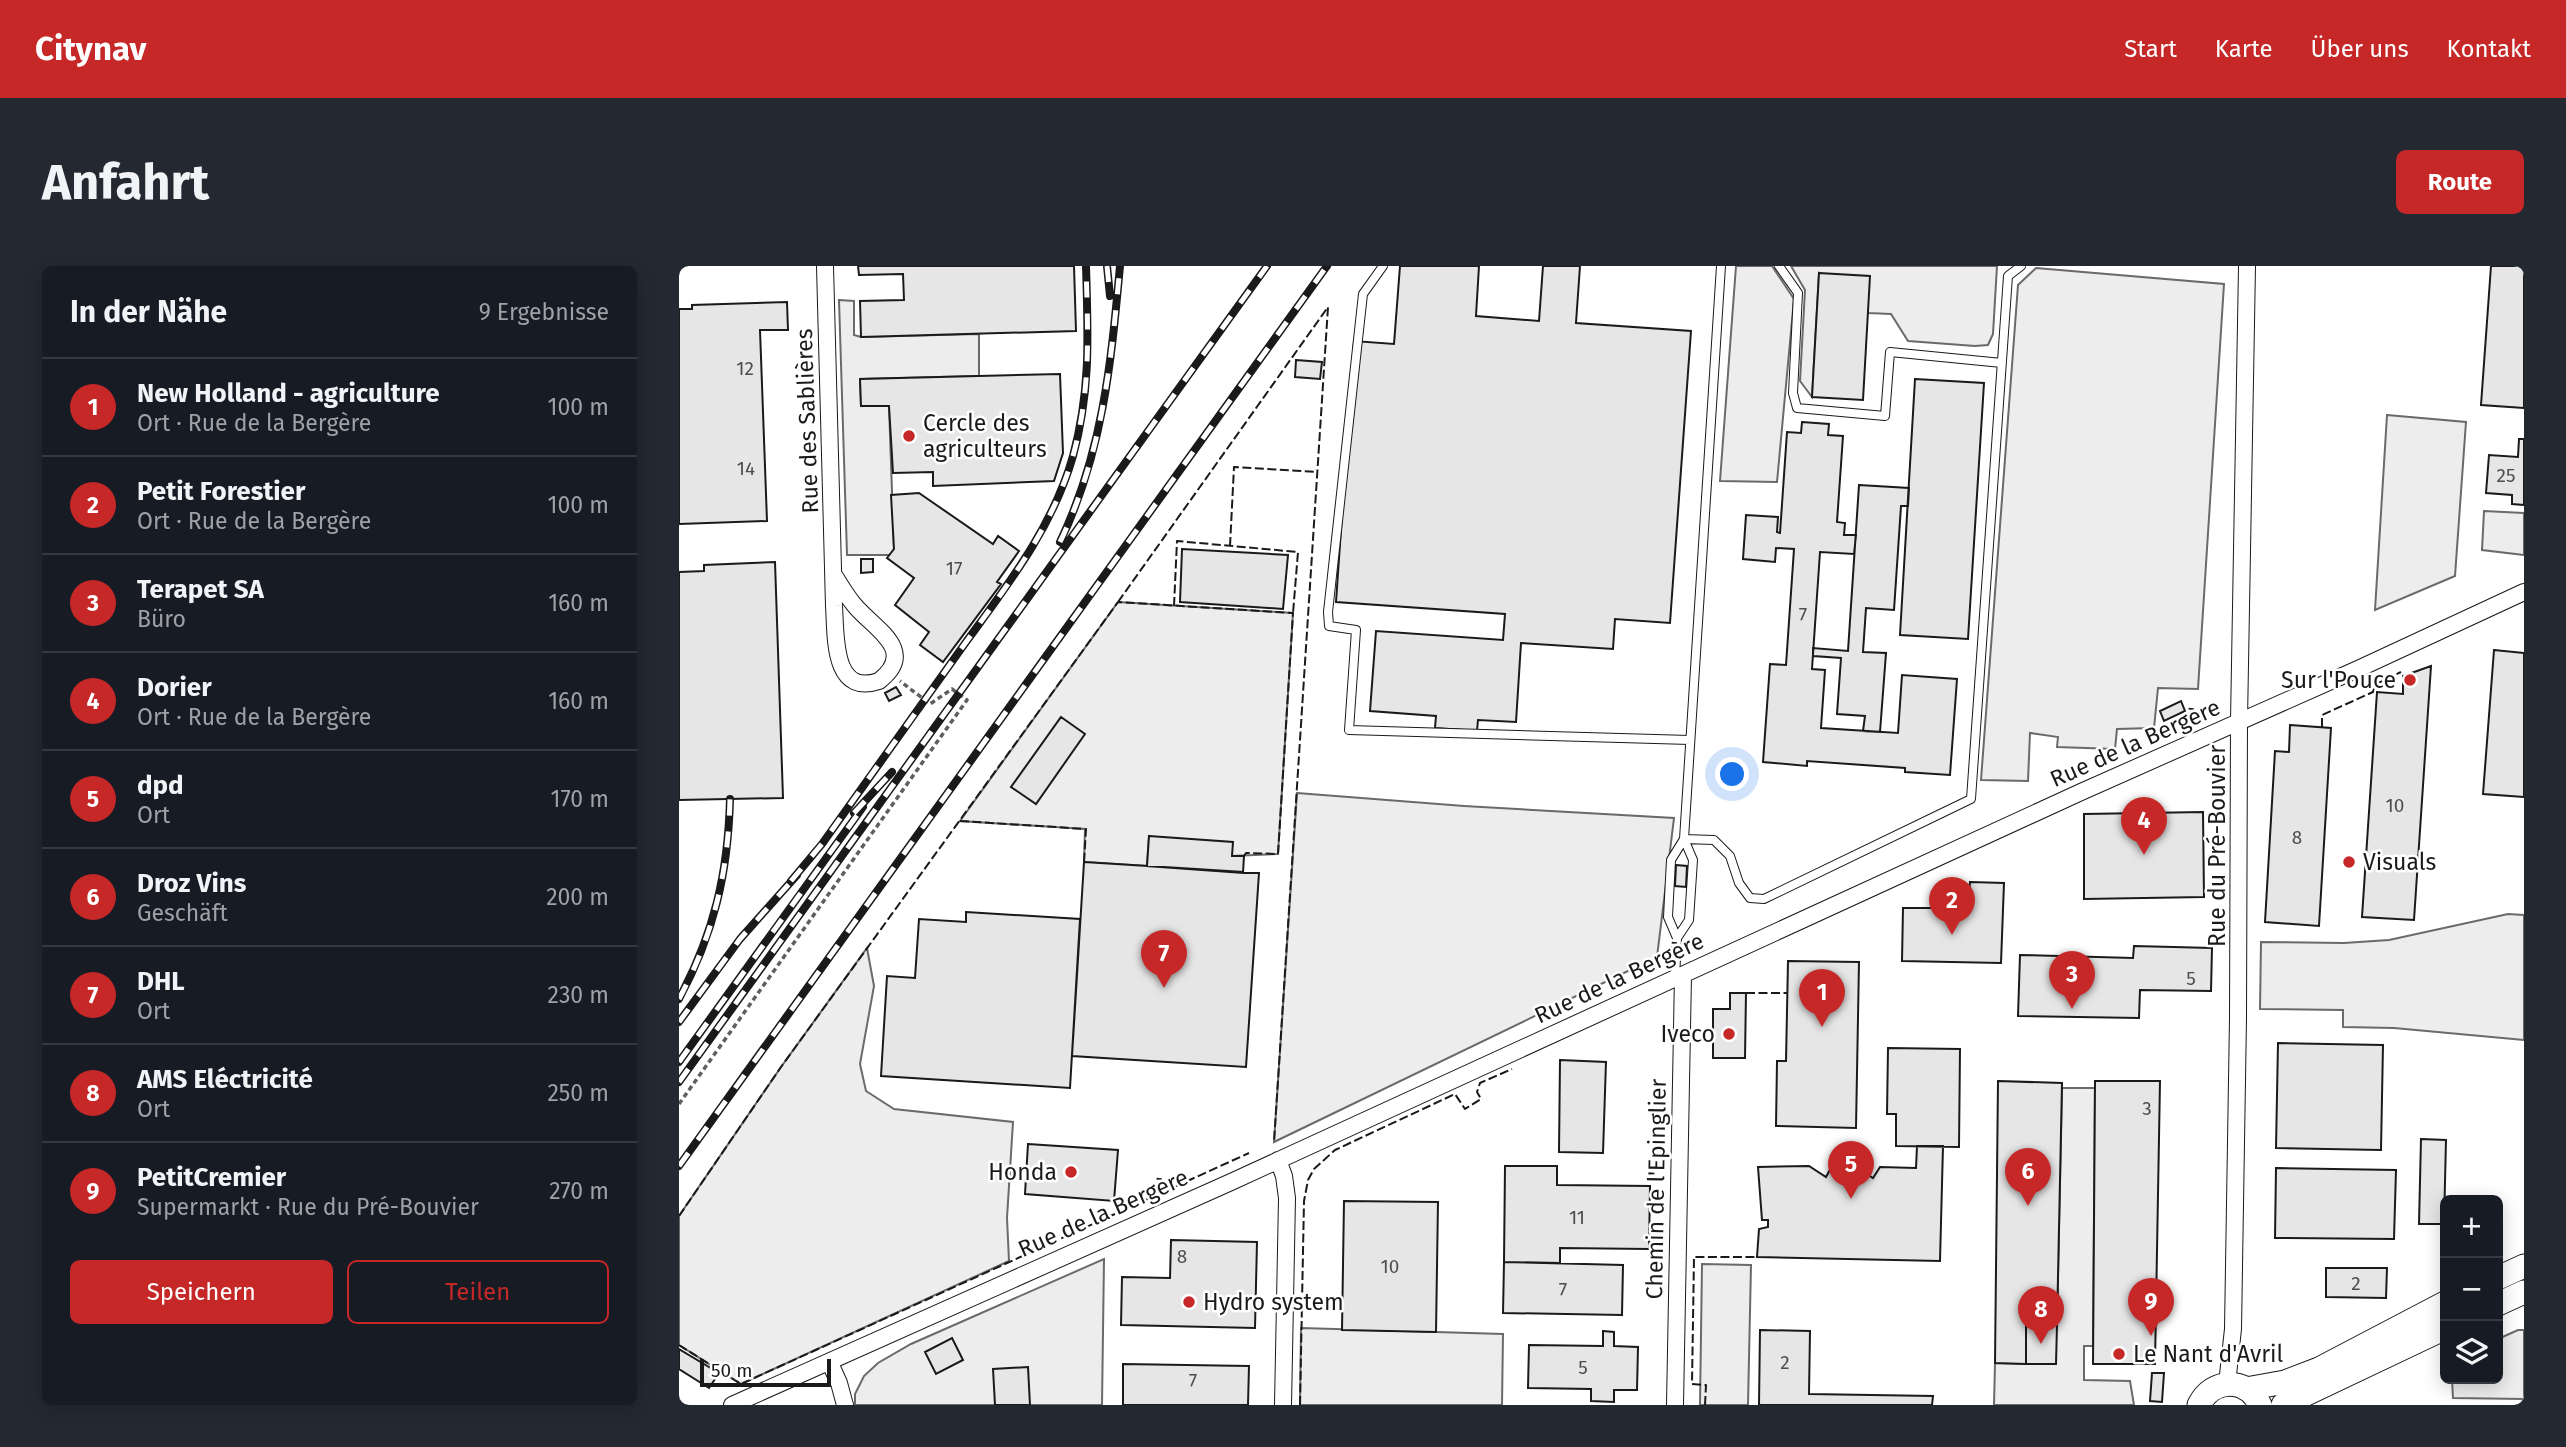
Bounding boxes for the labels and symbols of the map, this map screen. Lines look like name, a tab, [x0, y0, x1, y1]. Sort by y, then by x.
street label: Rue des Sablières	[790, 328, 824, 514]
house number: 12	[736, 357, 754, 380]
place label: Cercle des agriculteurs	[923, 409, 1047, 463]
marker: Cercle des agriculteurs	[901, 428, 917, 444]
house number: 14	[737, 457, 755, 480]
house number: 25	[2497, 464, 2515, 487]
house number: 17	[946, 557, 962, 580]
house number: 7	[1799, 603, 1807, 626]
place label: Sur l'Pouce	[2281, 666, 2396, 694]
marker: Sur l'Pouce	[2402, 672, 2418, 688]
street label: Rue de la Bergère	[2046, 693, 2224, 793]
street label: Rue du Pré-Bouvier	[2203, 745, 2231, 947]
your location	[1715, 757, 1749, 791]
house number: 10	[2386, 794, 2404, 817]
pin: 4	[2121, 797, 2167, 855]
house number: 8	[2292, 826, 2302, 849]
place label: Visuals	[2363, 848, 2436, 876]
marker: Visuals	[2341, 854, 2357, 870]
pin: 2	[1929, 877, 1975, 935]
street label: Rue de la Bergère	[1530, 927, 1708, 1029]
pin: 7	[1141, 930, 1187, 988]
pin: 3	[2049, 951, 2095, 1009]
house number: 5	[2186, 967, 2196, 990]
pin: 1	[1799, 969, 1845, 1027]
place label: Iveco	[1660, 1020, 1715, 1048]
marker: Iveco	[1721, 1026, 1737, 1042]
street label: Chemin de l'Epinglier	[1640, 1078, 1672, 1300]
house number: 3	[2142, 1097, 2152, 1120]
pin: 5	[1828, 1141, 1874, 1199]
pin: 6	[2005, 1148, 2051, 1206]
place label: Honda	[988, 1158, 1057, 1186]
street label: Rue de la Bergère	[1014, 1163, 1192, 1263]
marker: Honda	[1063, 1164, 1079, 1180]
house number: 11	[1569, 1206, 1585, 1229]
house number: 8	[1177, 1245, 1187, 1268]
house number: 10	[1381, 1255, 1399, 1278]
house number: 2	[2351, 1272, 2361, 1295]
house number: 7	[1559, 1278, 1567, 1301]
pin: 9	[2128, 1278, 2174, 1336]
pin: 8	[2018, 1286, 2064, 1344]
place label: Hydro system	[1203, 1288, 1344, 1316]
marker: Hydro system	[1181, 1294, 1197, 1310]
place label: Le Nant d'Avril	[2133, 1340, 2284, 1368]
marker: Le Nant d'Avril	[2111, 1346, 2127, 1362]
house number: 2	[1780, 1351, 1790, 1374]
scale bar	[700, 1356, 831, 1388]
house number: 5	[1578, 1356, 1588, 1379]
house number: 7	[1189, 1369, 1197, 1392]

